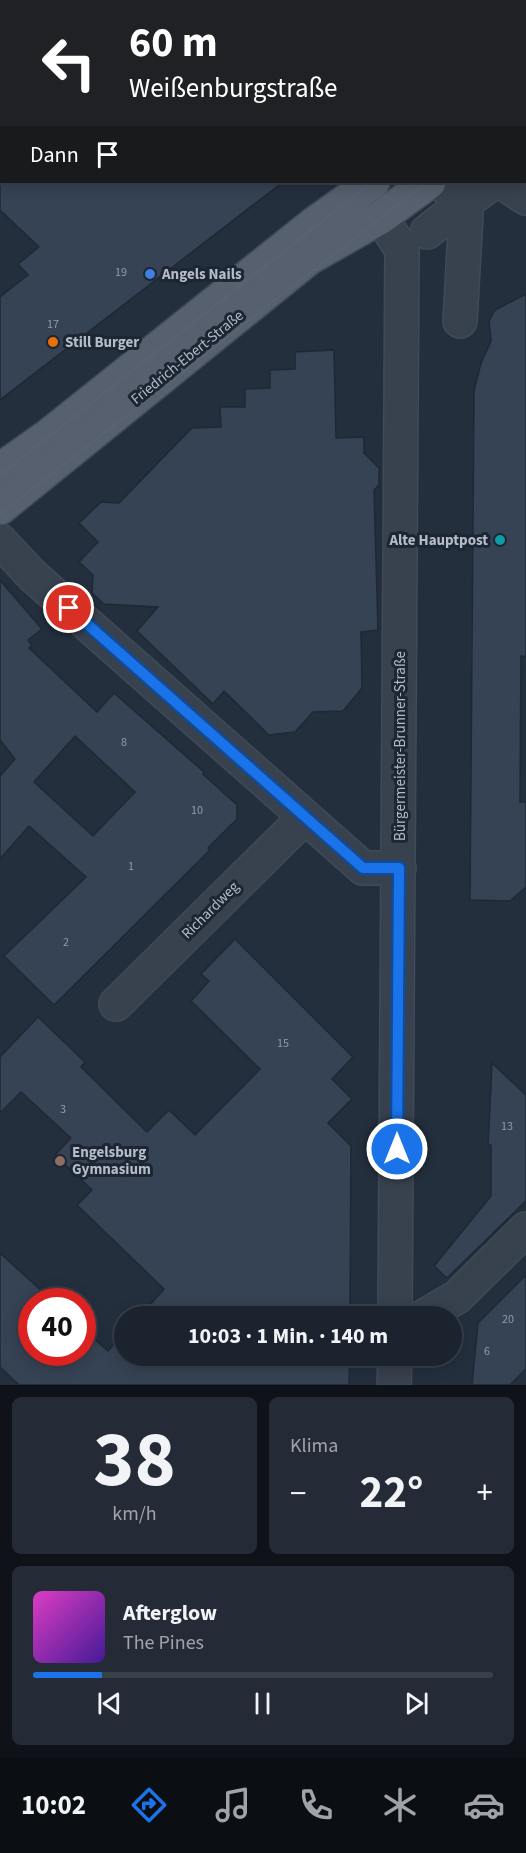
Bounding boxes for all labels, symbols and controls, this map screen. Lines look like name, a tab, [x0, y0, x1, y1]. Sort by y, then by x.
text: 60 m	[129, 13, 218, 73]
icon: left	[30, 24, 108, 102]
text: Weißenburgstraße	[129, 69, 337, 108]
icon: arrive	[91, 138, 124, 171]
text: Dann	[30, 139, 79, 171]
house number: 19	[115, 264, 127, 281]
place label: Angels Nails	[161, 264, 242, 285]
marker: Angels Nails	[143, 267, 157, 281]
street label: Friedrich-Ebert-Straße	[127, 305, 248, 409]
house number: 17	[47, 316, 59, 333]
place label: Still Burger	[65, 332, 139, 353]
marker: Still Burger	[46, 335, 60, 349]
place label: Alte Hauptpost	[388, 530, 488, 551]
marker: Alte Hauptpost	[493, 533, 507, 547]
pin	[43, 582, 94, 633]
icon: arrive	[52, 591, 85, 624]
street label: Bürgermeister-Brunner-Straße	[390, 651, 411, 841]
house number: 8	[121, 734, 127, 751]
house number: 10	[191, 802, 203, 819]
house number: 1	[128, 858, 134, 875]
street label: Richardweg	[177, 877, 244, 944]
house number: 2	[63, 934, 69, 951]
house number: 15	[277, 1035, 289, 1052]
house number: 3	[60, 1101, 66, 1118]
position arrow	[365, 1117, 429, 1181]
house number: 13	[501, 1118, 513, 1135]
place label: Engelsburg Gymnasium	[72, 1142, 151, 1180]
marker: Engelsburg Gymnasium	[53, 1154, 67, 1168]
speed limit sign: 40	[18, 1288, 96, 1366]
house number: 20	[502, 1311, 514, 1328]
text: 10:03 · 1 Min. · 140 m	[188, 1320, 388, 1352]
house number: 6	[484, 1343, 490, 1360]
text: 38	[93, 1405, 176, 1516]
text: Klima	[290, 1432, 338, 1460]
text: 22°	[360, 1461, 423, 1525]
text: −	[290, 1470, 306, 1517]
text: +	[477, 1470, 493, 1517]
text: km/h	[112, 1500, 157, 1528]
text: Afterglow	[123, 1597, 217, 1629]
text: The Pines	[123, 1629, 204, 1657]
icon: previous	[93, 1687, 126, 1720]
icon: pause	[246, 1687, 279, 1720]
icon: next	[400, 1687, 433, 1720]
icon: directions	[128, 1784, 170, 1826]
icon: music	[212, 1784, 254, 1826]
icon: phone	[295, 1784, 337, 1826]
icon: climate	[379, 1784, 421, 1826]
icon: car	[463, 1784, 505, 1826]
text: 10:02	[21, 1786, 86, 1825]

